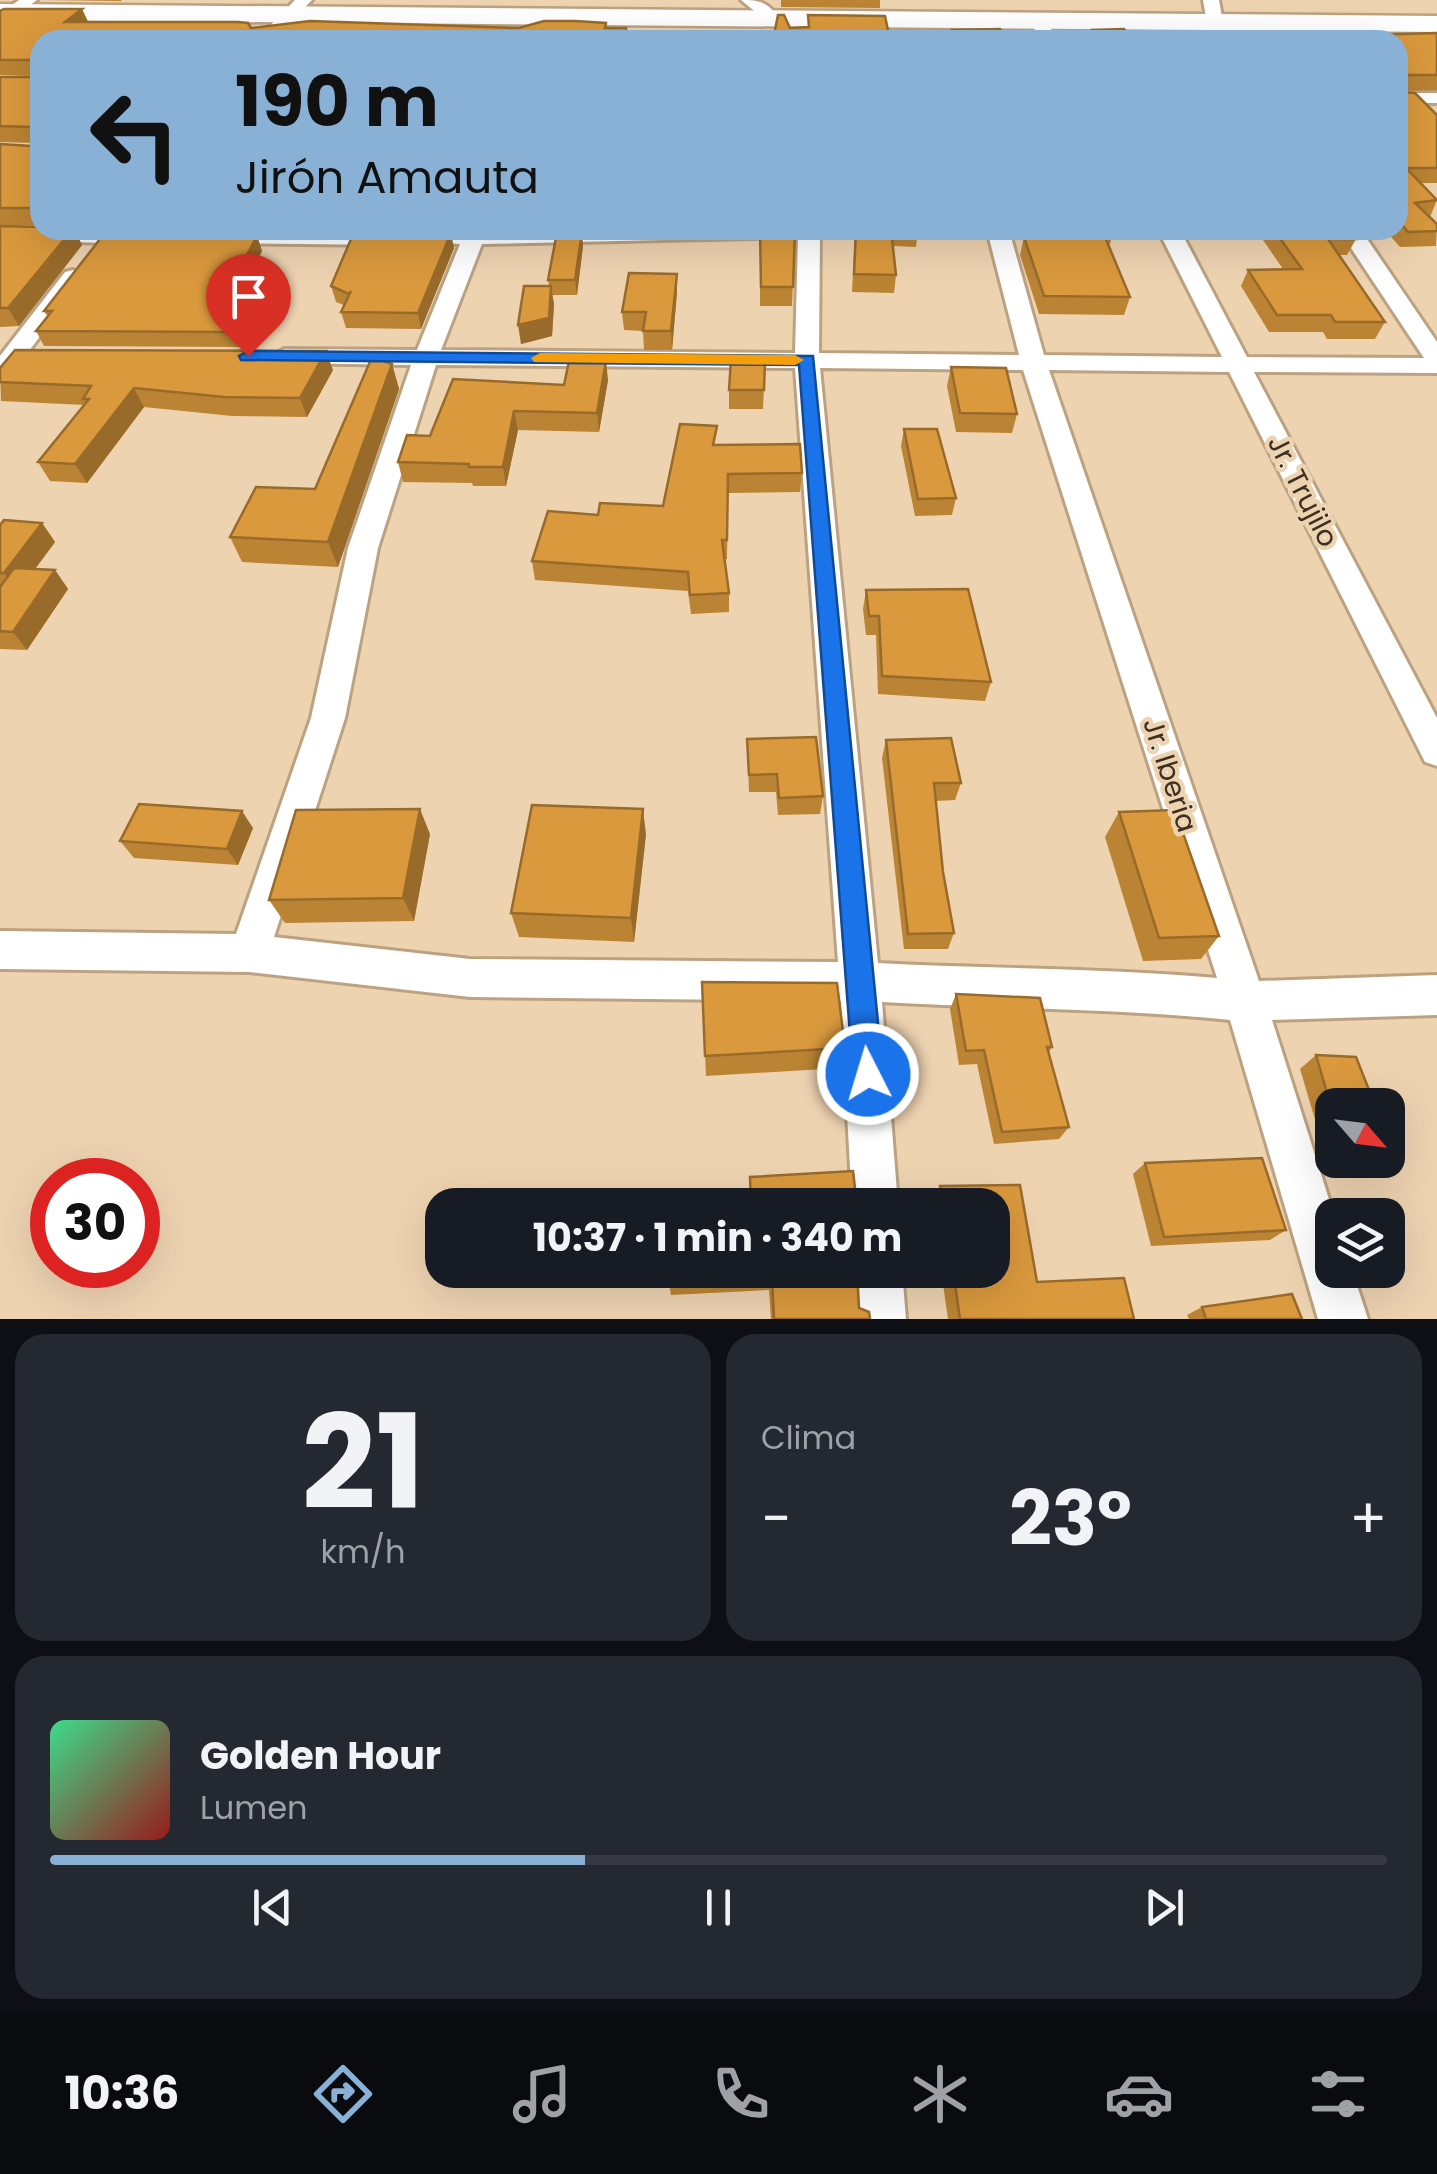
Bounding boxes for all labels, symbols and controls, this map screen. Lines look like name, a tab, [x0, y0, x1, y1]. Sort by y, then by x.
text: 190 m	[235, 52, 439, 151]
icon: left	[70, 70, 200, 200]
text: Jirón Amauta	[235, 146, 539, 209]
pin	[206, 254, 291, 357]
icon: arrive	[221, 269, 276, 324]
street label: Jr. Trujilo	[1258, 428, 1348, 554]
street label: Jr. Iberia	[1133, 713, 1207, 837]
position arrow	[816, 1022, 920, 1126]
north arrow	[1315, 1088, 1405, 1178]
map controls	[1315, 1088, 1405, 1288]
speed limit sign: 30	[30, 1158, 160, 1288]
button: layers	[1315, 1198, 1405, 1288]
text: 10:37 · 1 min · 340 m	[533, 1211, 902, 1264]
text: 21	[301, 1371, 425, 1554]
text: Clima	[761, 1415, 856, 1460]
text: 23°	[1009, 1466, 1132, 1571]
text: −	[761, 1480, 791, 1557]
text: +	[1349, 1480, 1387, 1557]
text: km/h	[320, 1529, 406, 1574]
text: Golden Hour	[200, 1729, 441, 1782]
text: Lumen	[200, 1785, 308, 1830]
icon: previous	[245, 1880, 300, 1935]
icon: pause	[691, 1880, 746, 1935]
icon: next	[1137, 1880, 1192, 1935]
icon: directions	[308, 2059, 378, 2129]
icon: music	[507, 2059, 577, 2129]
icon: phone	[706, 2059, 776, 2129]
icon: climate	[905, 2059, 975, 2129]
icon: car	[1104, 2059, 1174, 2129]
icon: filters	[1303, 2059, 1373, 2129]
text: 10:36	[64, 2062, 179, 2125]

